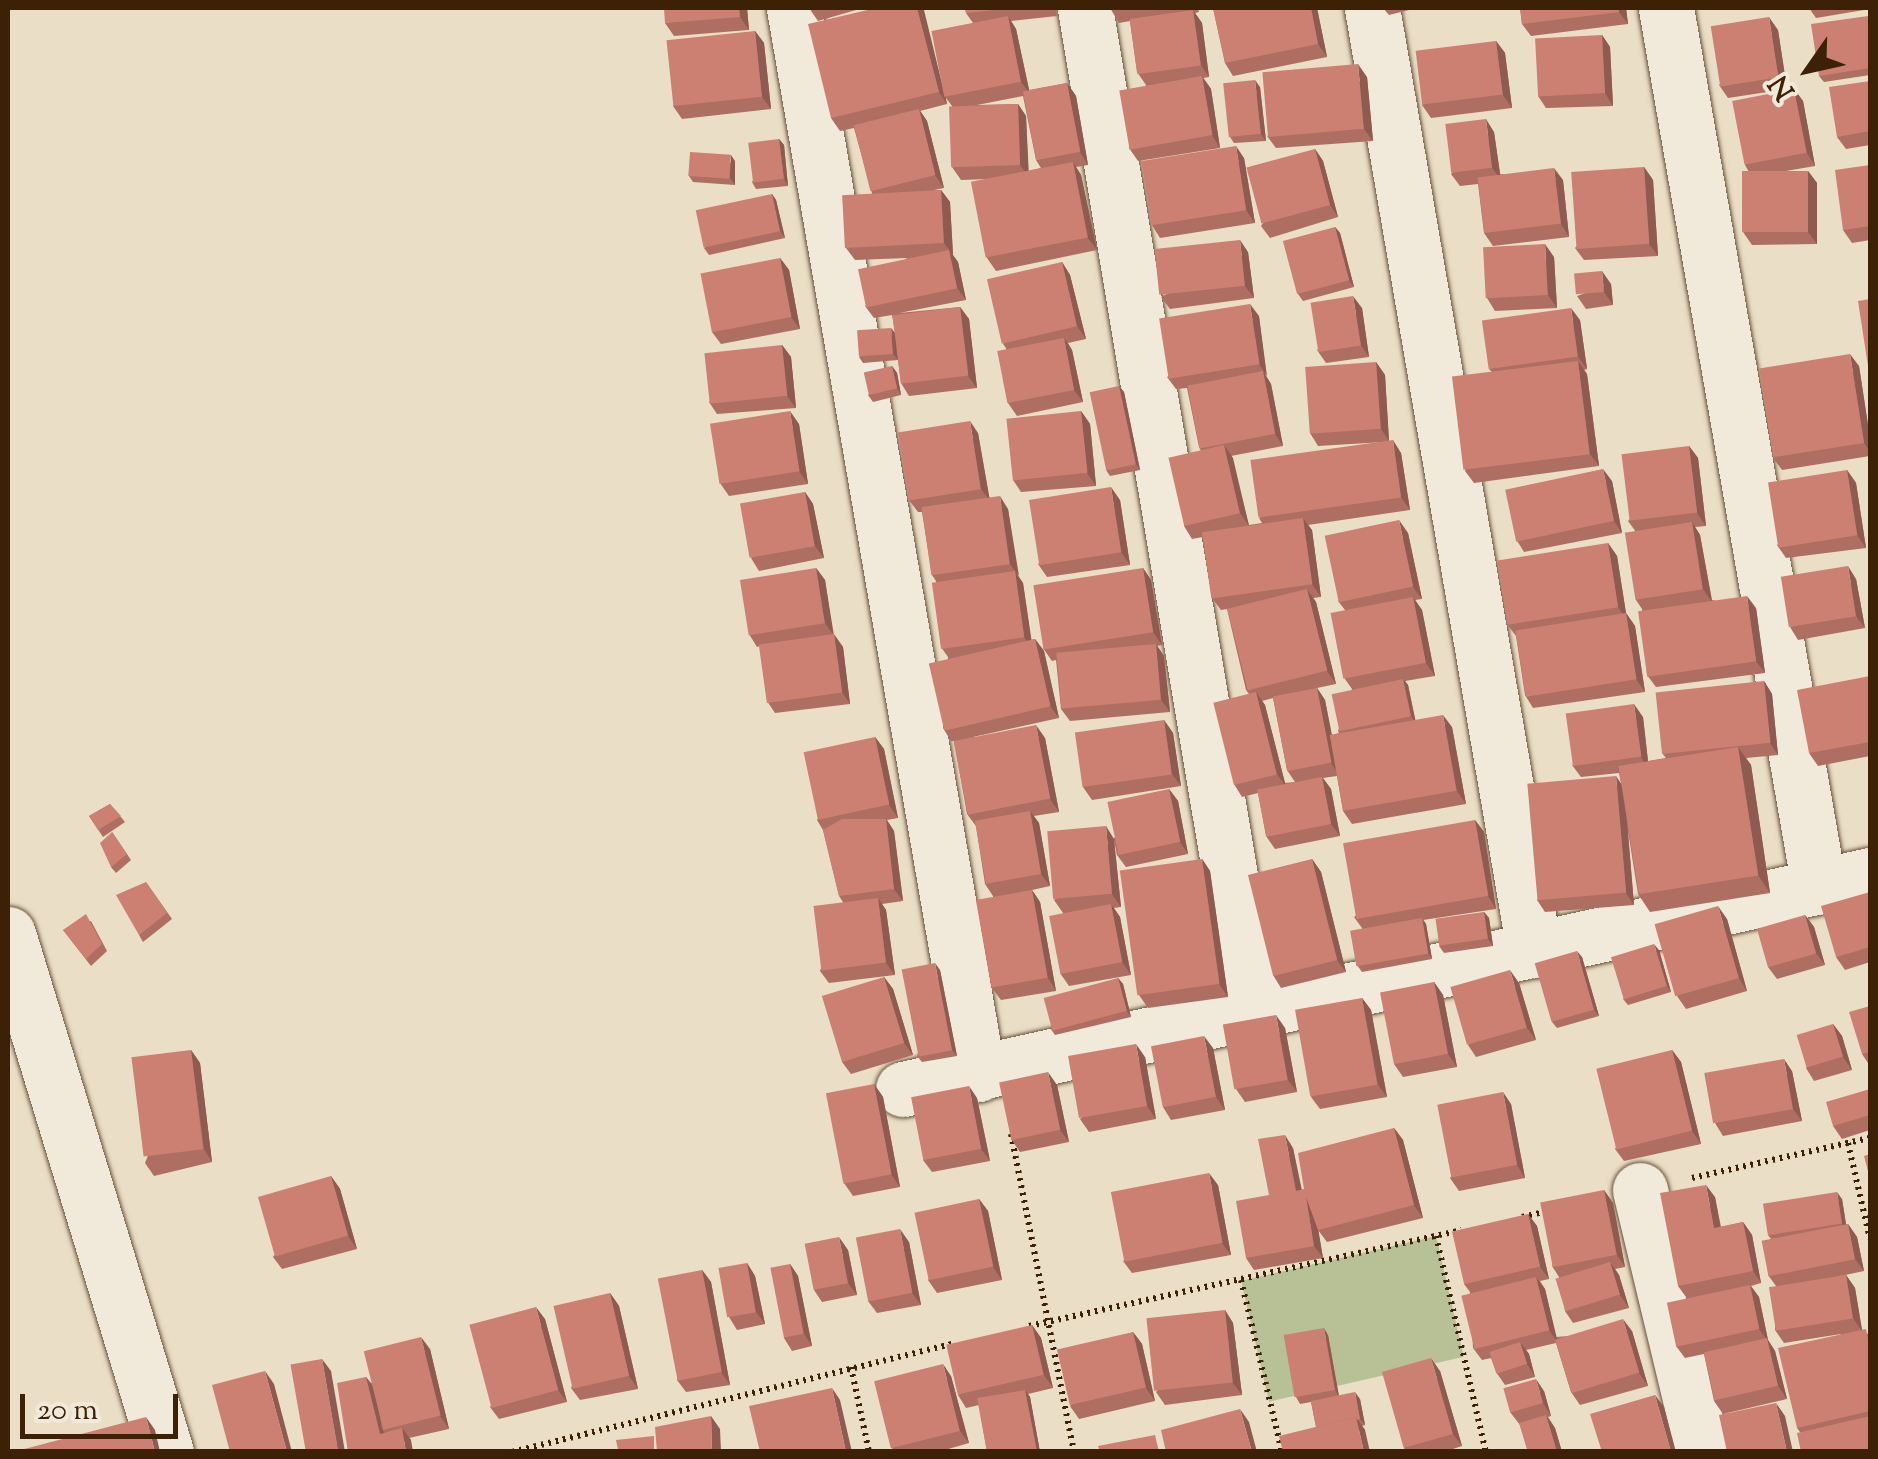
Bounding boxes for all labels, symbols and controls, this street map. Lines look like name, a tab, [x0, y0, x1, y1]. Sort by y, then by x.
north arrow	[1758, 20, 1858, 120]
text: N	[1760, 66, 1806, 107]
scale bar	[25, 1374, 182, 1436]
text: 20 m	[37, 1390, 98, 1433]

